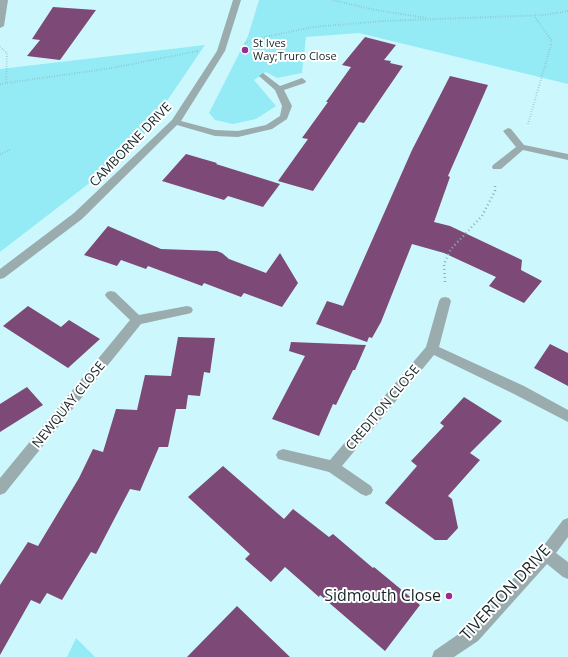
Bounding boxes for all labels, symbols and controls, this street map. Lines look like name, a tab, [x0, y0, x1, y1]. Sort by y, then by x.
place label: St Ives Way;Truro Close	[253, 37, 337, 63]
marker: St Ives Way;Truro Close	[240, 45, 250, 55]
street label: CAMBORNE DRIVE	[87, 100, 175, 190]
street label: NEWQUAY CLOSE	[29, 359, 109, 451]
street label: CREDITON CLOSE	[343, 362, 423, 454]
street label: TIVERTON DRIVE	[457, 541, 555, 645]
place label: Sidmouth Close	[324, 586, 441, 606]
marker: Sidmouth Close	[444, 591, 454, 601]

